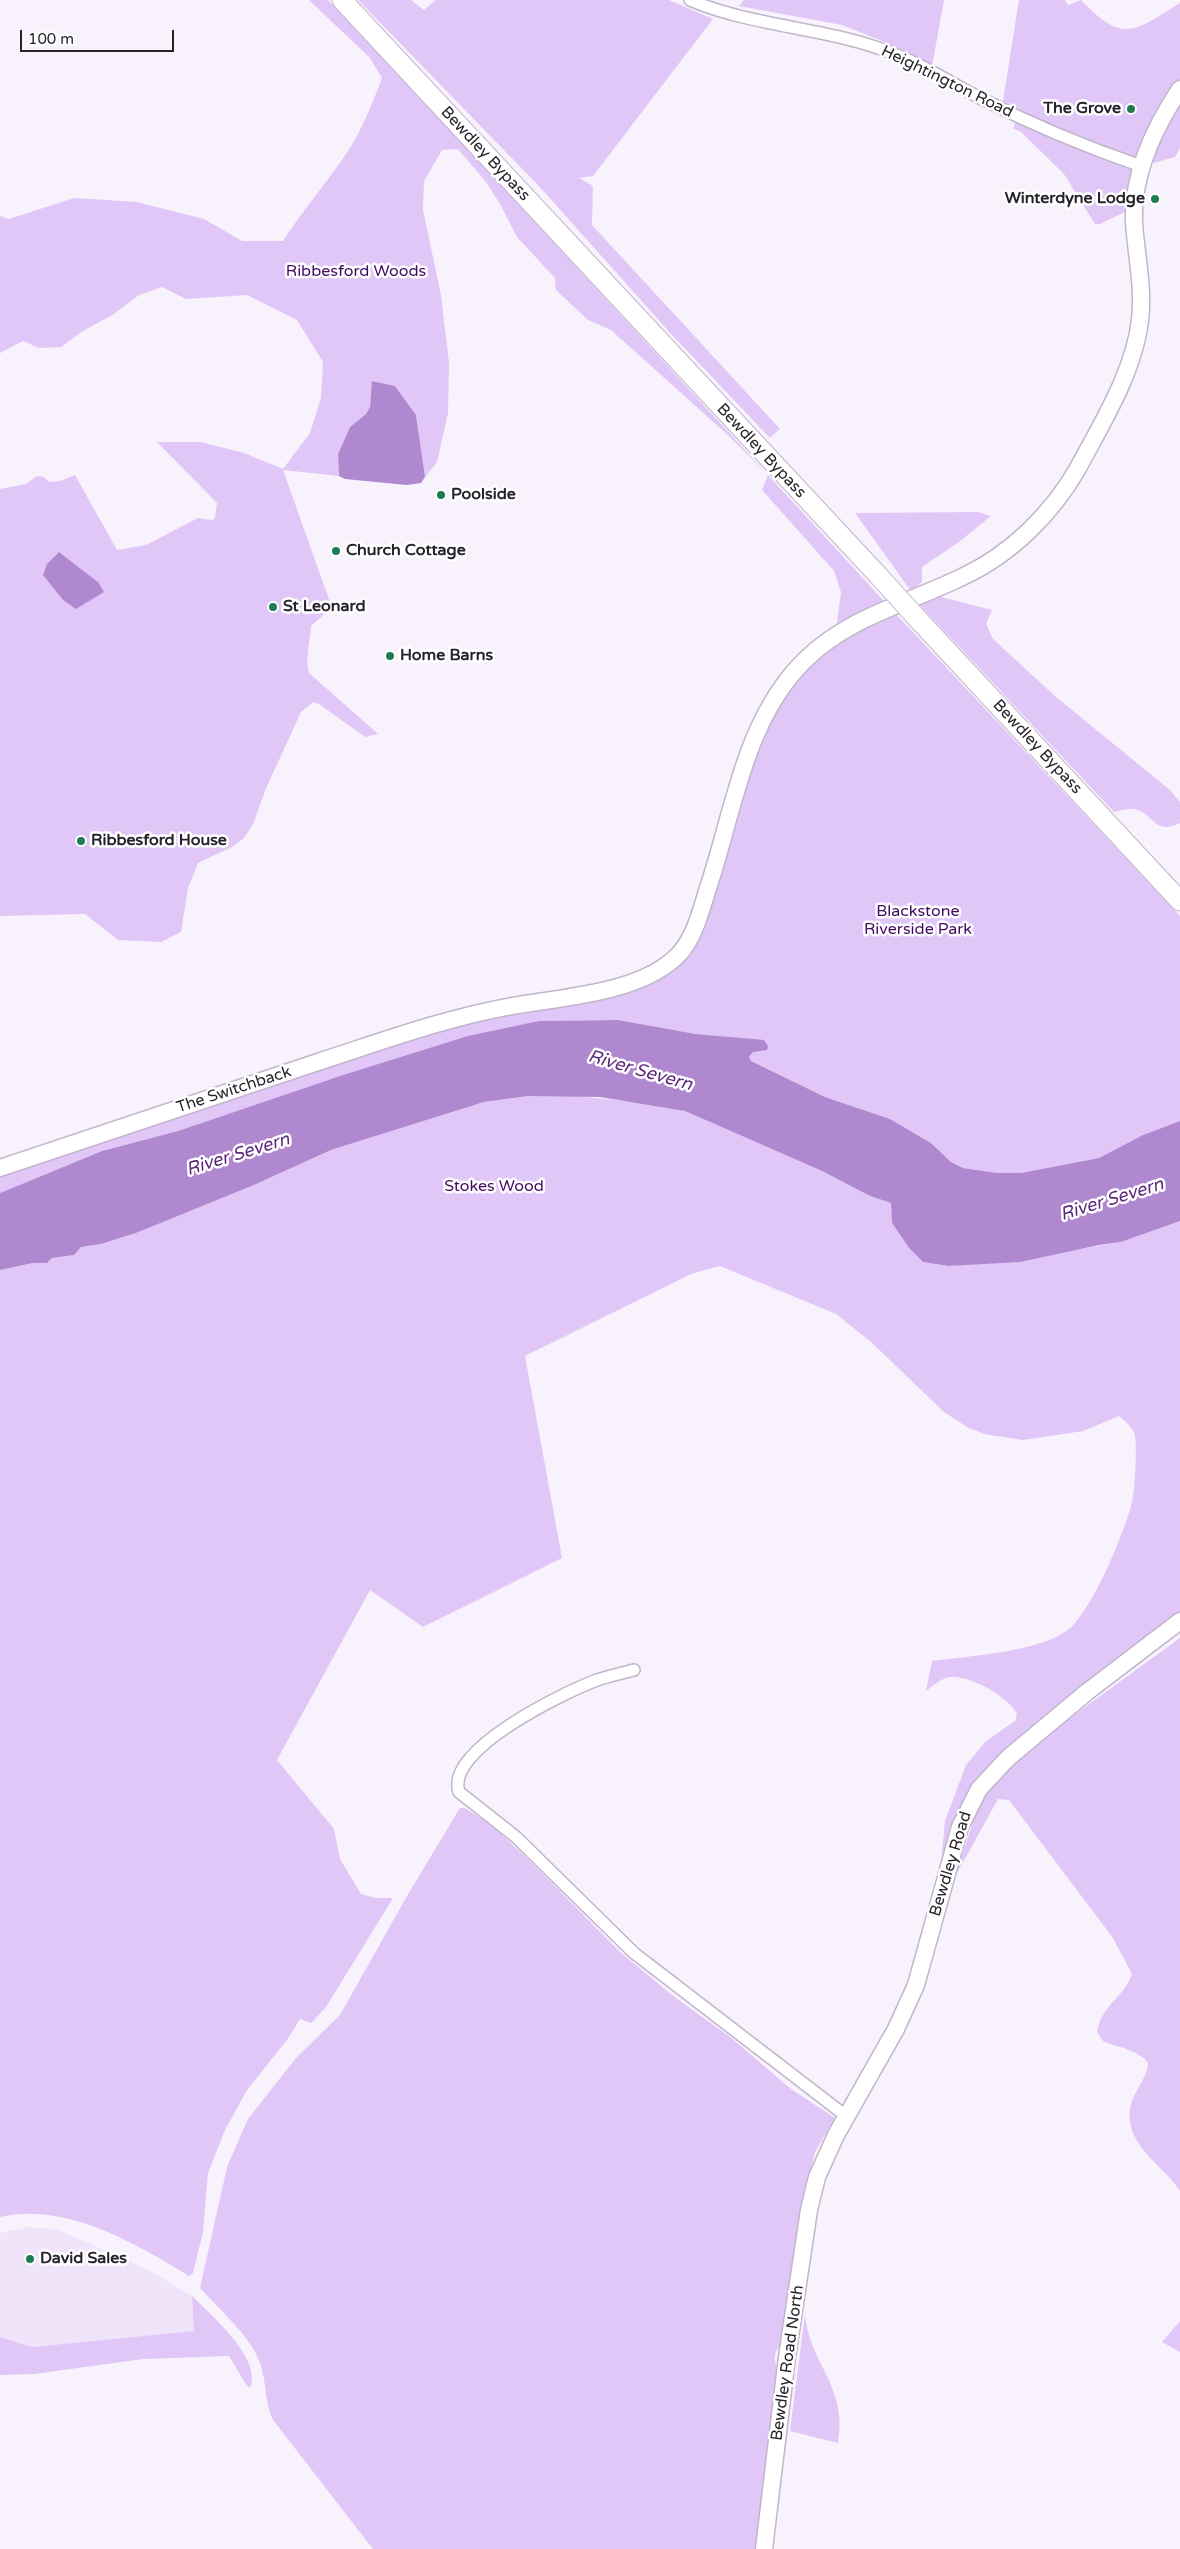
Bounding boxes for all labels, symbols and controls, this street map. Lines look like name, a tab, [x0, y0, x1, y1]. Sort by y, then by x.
scale bar	[22, 20, 176, 52]
text: 100 m	[28, 30, 74, 48]
street label: Heightington Road	[878, 42, 1016, 122]
place label: The Grove	[1043, 99, 1121, 119]
street label: Bewdley Bypass	[436, 103, 534, 205]
marker: The Grove	[1125, 103, 1137, 115]
place label: Winterdyne Lodge	[1005, 189, 1145, 209]
marker: Winterdyne Lodge	[1149, 193, 1161, 205]
park label: Ribbesford Woods	[286, 262, 426, 282]
street label: Bewdley Bypass	[712, 400, 810, 502]
place label: Poolside	[451, 485, 516, 505]
marker: Poolside	[435, 489, 447, 501]
place label: Church Cottage	[346, 541, 466, 561]
marker: Church Cottage	[330, 545, 342, 557]
place label: St Leonard	[283, 597, 365, 617]
marker: St Leonard	[267, 601, 279, 613]
place label: Home Barns	[400, 646, 493, 666]
marker: Home Barns	[384, 650, 396, 662]
street label: Bewdley Bypass	[988, 696, 1086, 798]
place label: Ribbesford House	[91, 831, 227, 851]
marker: Ribbesford House	[75, 835, 87, 847]
park label: Blackstone Riverside Park	[864, 902, 972, 940]
water label: River Severn	[586, 1046, 694, 1096]
street label: The Switchback	[174, 1062, 294, 1118]
water label: River Severn	[184, 1129, 292, 1181]
water label: River Severn	[1058, 1174, 1166, 1226]
park label: Stokes Wood	[444, 1177, 544, 1197]
street label: Bewdley Road	[926, 1809, 976, 1919]
place label: David Sales	[40, 2249, 127, 2269]
marker: David Sales	[24, 2253, 36, 2265]
street label: Bewdley Road North	[768, 2284, 808, 2442]

